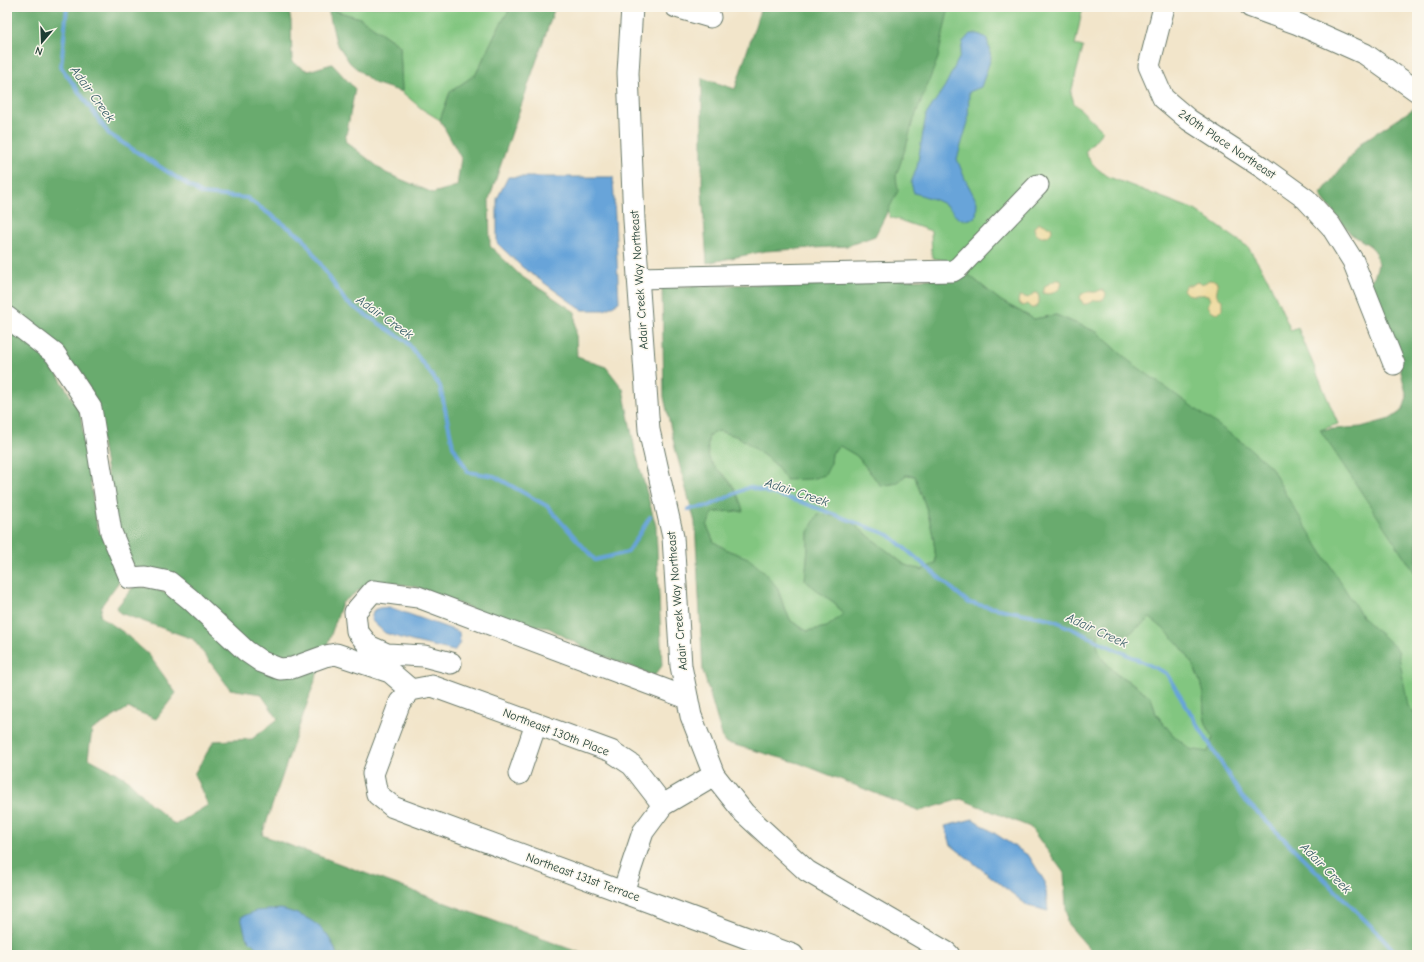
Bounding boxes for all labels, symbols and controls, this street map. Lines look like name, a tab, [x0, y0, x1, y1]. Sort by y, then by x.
north arrow	[22, 22, 62, 62]
text: N	[33, 44, 44, 58]
water label: Adair Creek	[67, 62, 119, 126]
street label: 240th Place Northeast	[1176, 106, 1279, 182]
street label: Adair Creek Way Northeast	[627, 209, 651, 350]
water label: Adair Creek	[353, 291, 417, 342]
water label: Adair Creek	[762, 474, 831, 509]
street label: Adair Creek Way Northeast	[664, 530, 690, 671]
water label: Adair Creek	[1063, 609, 1131, 651]
street label: Northeast 130th Place	[501, 705, 611, 759]
water label: Adair Creek	[1297, 839, 1355, 897]
street label: Northeast 131st Terrace	[524, 850, 642, 904]

